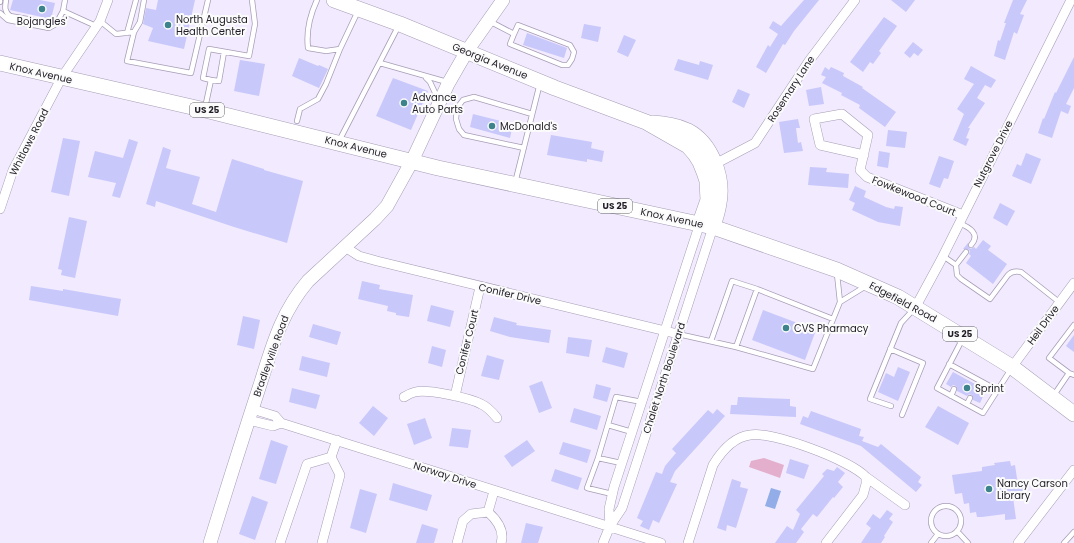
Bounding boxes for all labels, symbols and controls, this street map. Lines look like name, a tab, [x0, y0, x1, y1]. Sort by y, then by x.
marker: Bojangles'	[37, 4, 47, 14]
place label: North Augusta Health Center	[176, 12, 248, 39]
place label: Bojangles'	[17, 14, 68, 29]
marker: North Augusta Health Center	[163, 20, 173, 30]
street label: Georgia Avenue	[450, 39, 530, 83]
street label: Rosemary Lane	[764, 53, 818, 125]
street label: Knox Avenue	[8, 59, 74, 87]
place label: Advance Auto Parts	[412, 90, 463, 117]
marker: Advance Auto Parts	[399, 98, 409, 108]
road number: US 25	[190, 103, 224, 117]
street label: Whitlaws Road	[6, 106, 52, 178]
street label: Nutgrove Drive	[970, 118, 1016, 190]
place label: McDonald's	[500, 119, 557, 134]
marker: McDonald's	[487, 121, 497, 131]
street label: Knox Avenue	[323, 132, 389, 162]
street label: Fowkewood Court	[870, 172, 959, 220]
road number: US 25	[598, 199, 632, 213]
street label: Knox Avenue	[639, 204, 705, 232]
street label: Edgefield Road	[866, 278, 940, 326]
street label: Conifer Drive	[477, 279, 543, 309]
street label: Heil Drive	[1023, 302, 1063, 348]
street label: Conifer Court	[452, 307, 482, 376]
street label: Bradleyville Road	[249, 313, 293, 399]
street label: Chalet North Boulevard	[639, 320, 689, 436]
place label: CVS Pharmacy	[794, 321, 869, 336]
marker: CVS Pharmacy	[781, 323, 791, 333]
road number: US 25	[943, 327, 977, 341]
place label: Sprint	[975, 381, 1004, 396]
marker: Sprint	[962, 383, 972, 393]
street label: Norway Drive	[412, 458, 478, 492]
place label: Nancy Carson Library	[997, 476, 1068, 503]
marker: Nancy Carson Library	[984, 484, 994, 494]

